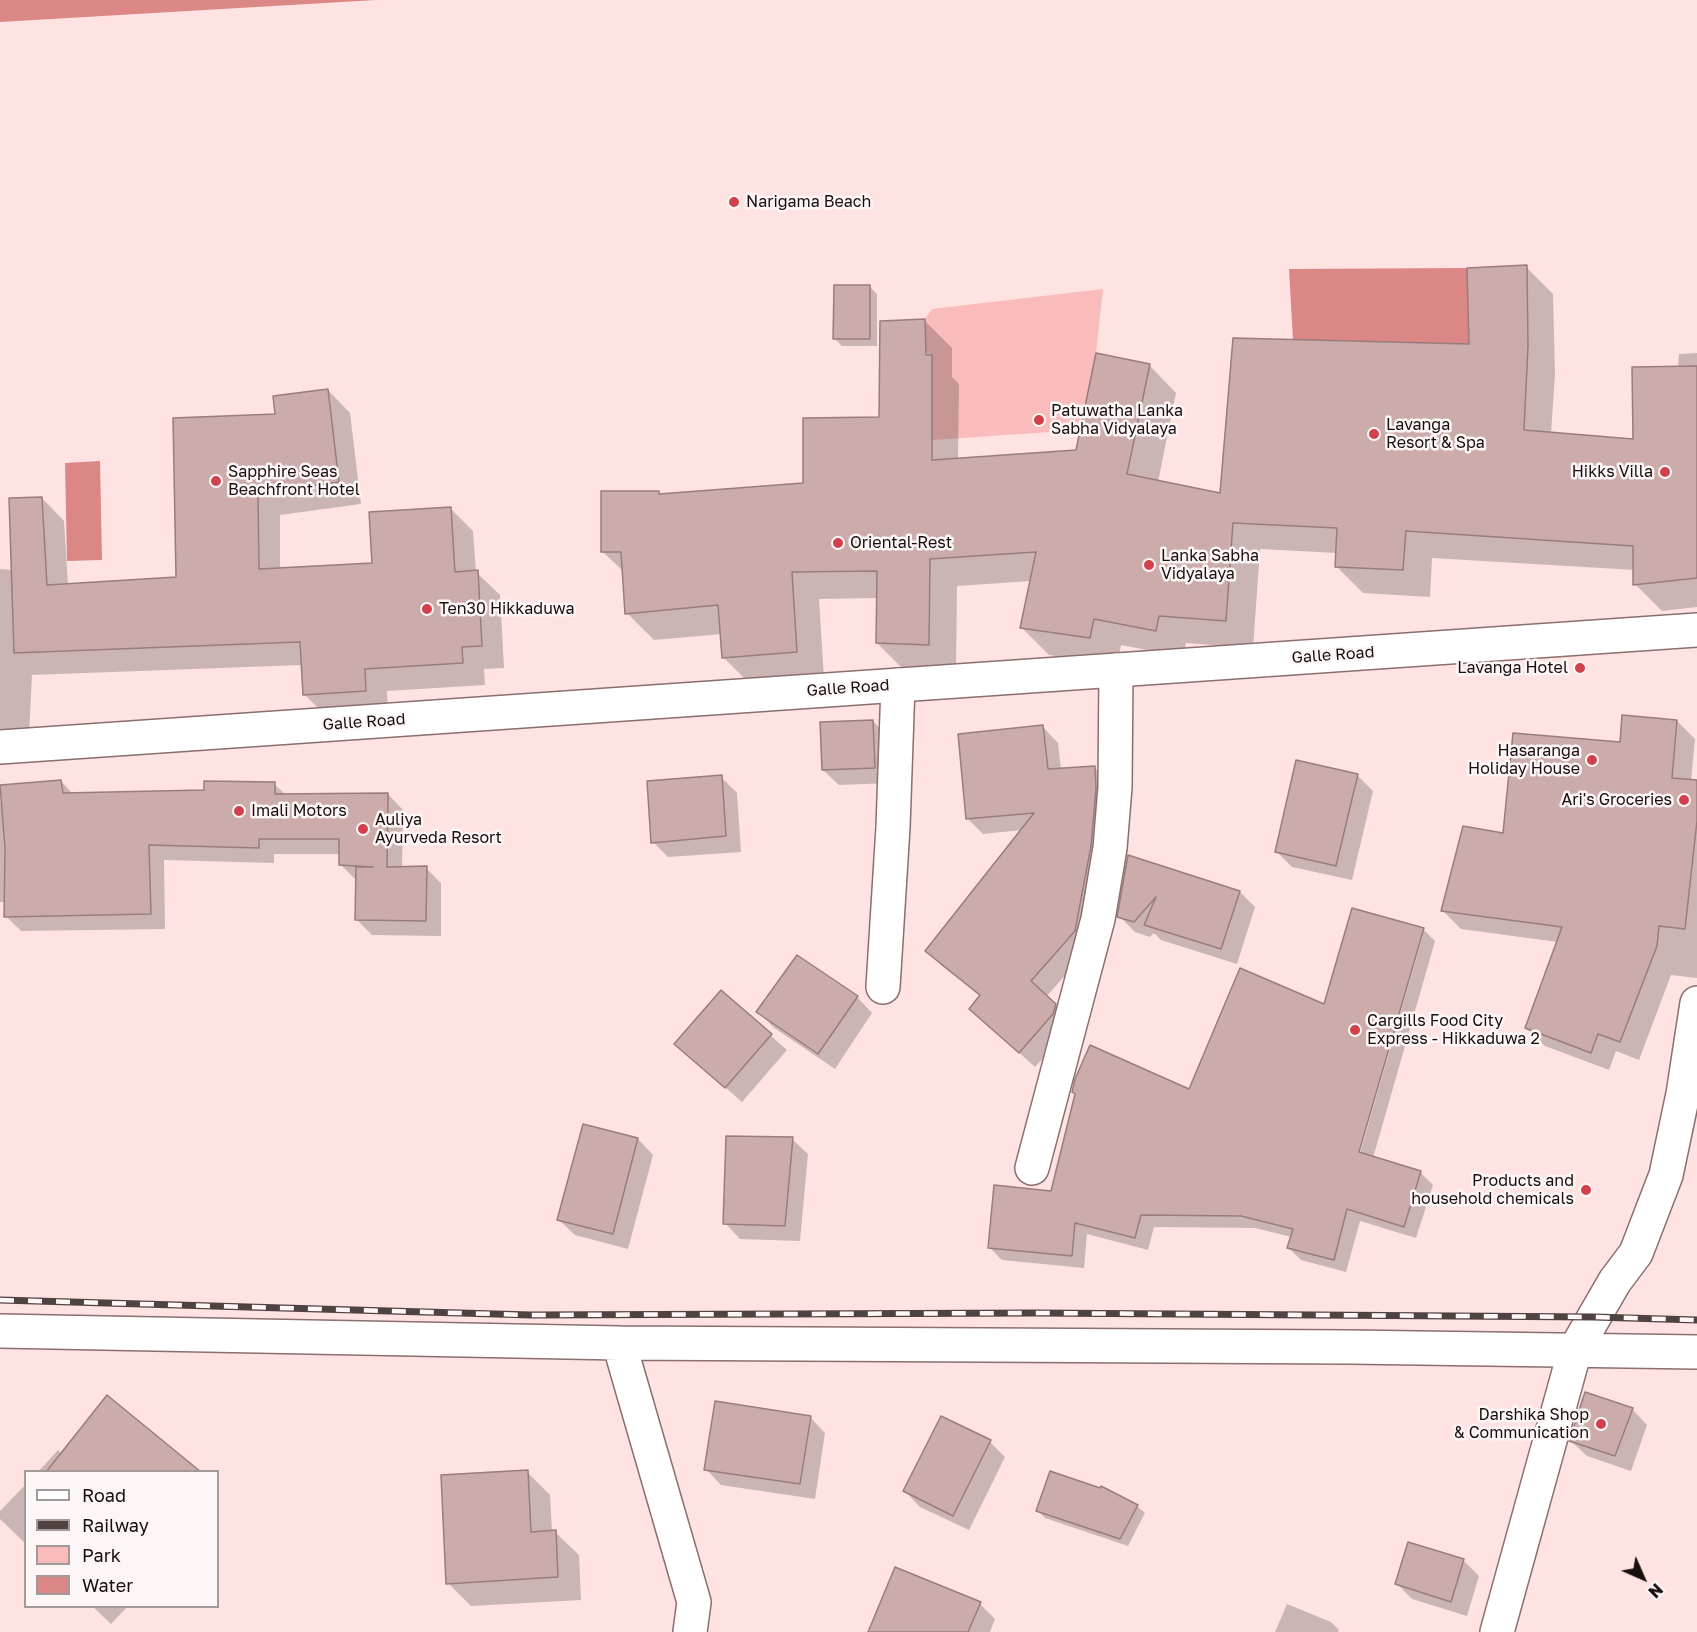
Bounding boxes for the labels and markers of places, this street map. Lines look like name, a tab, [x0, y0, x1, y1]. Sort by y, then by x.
place label: Narigama Beach	[746, 192, 871, 212]
marker: Narigama Beach	[727, 195, 741, 209]
place label: Patuwatha Lanka Sabha Vidyalaya	[1051, 401, 1183, 439]
marker: Patuwatha Lanka Sabha Vidyalaya	[1032, 413, 1046, 427]
place label: Lavanga Resort & Spa	[1386, 415, 1485, 453]
marker: Lavanga Resort & Spa	[1367, 427, 1381, 441]
place label: Sapphire Seas Beachfront Hotel	[228, 462, 360, 500]
place label: Hikks Villa	[1572, 462, 1653, 482]
marker: Hikks Villa	[1658, 465, 1672, 479]
marker: Sapphire Seas Beachfront Hotel	[209, 474, 223, 488]
place label: Oriental-Rest	[850, 533, 952, 553]
marker: Oriental-Rest	[831, 536, 845, 550]
place label: Lanka Sabha Vidyalaya	[1161, 546, 1259, 584]
marker: Lanka Sabha Vidyalaya	[1142, 558, 1156, 572]
place label: Ten30 Hikkaduwa	[439, 599, 574, 619]
marker: Ten30 Hikkaduwa	[420, 602, 434, 616]
place label: Lavanga Hotel	[1457, 658, 1568, 678]
marker: Lavanga Hotel	[1573, 661, 1587, 675]
place label: Hasaranga Holiday House	[1468, 741, 1580, 779]
marker: Hasaranga Holiday House	[1585, 753, 1599, 767]
place label: Ari's Groceries	[1562, 790, 1672, 810]
marker: Ari's Groceries	[1677, 793, 1691, 807]
place label: Imali Motors	[251, 801, 347, 821]
marker: Imali Motors	[232, 804, 246, 818]
place label: Auliya Ayurveda Resort	[375, 810, 502, 848]
marker: Auliya Ayurveda Resort	[356, 822, 370, 836]
place label: Cargills Food City Express - Hikkaduwa 2	[1367, 1011, 1540, 1049]
marker: Cargills Food City Express - Hikkaduwa 2	[1348, 1023, 1362, 1037]
place label: Products and household chemicals	[1411, 1171, 1574, 1209]
marker: Products and household chemicals	[1579, 1183, 1593, 1197]
place label: Darshika Shop & Communication	[1454, 1405, 1589, 1443]
marker: Darshika Shop & Communication	[1594, 1417, 1608, 1431]

